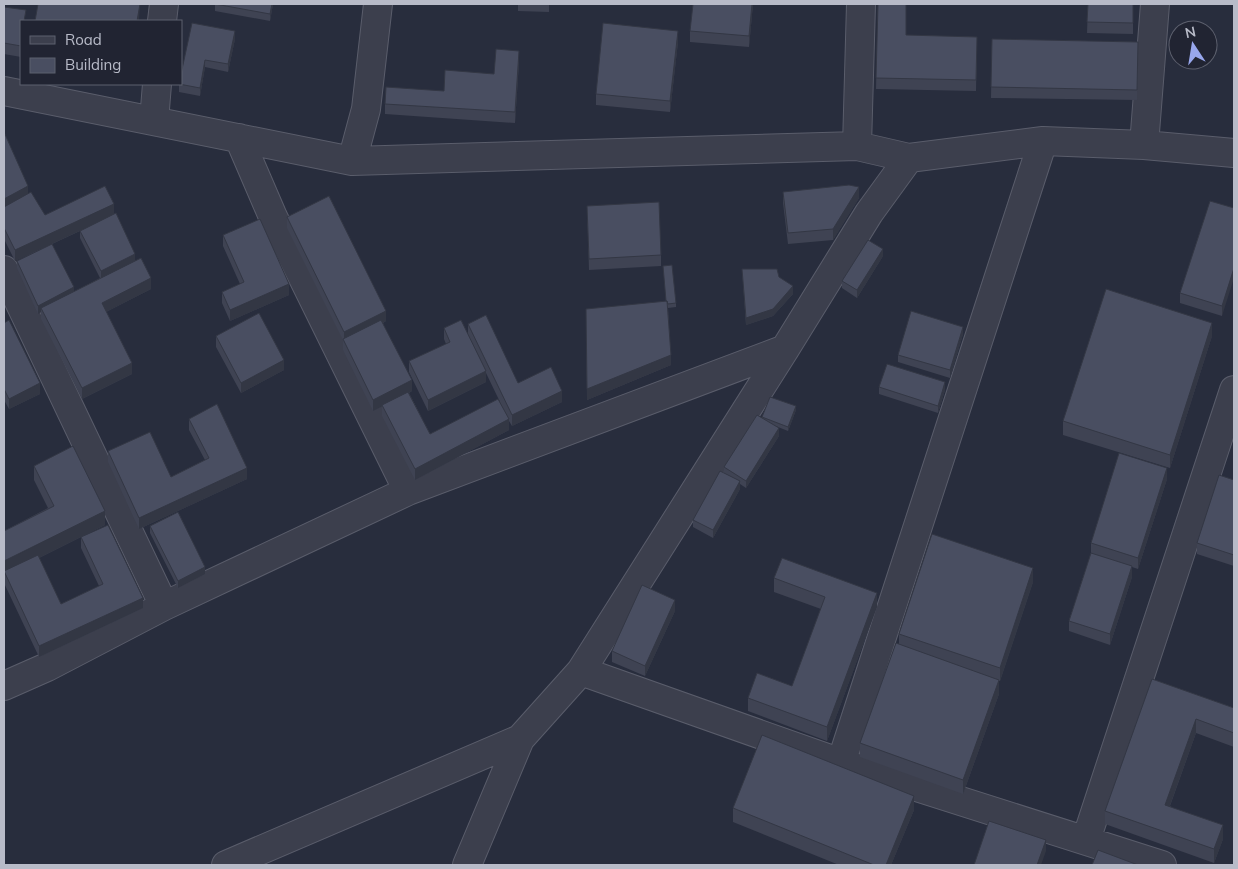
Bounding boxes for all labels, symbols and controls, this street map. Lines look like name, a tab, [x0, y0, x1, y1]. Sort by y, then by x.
legend	[20, 20, 182, 85]
north arrow	[1168, 20, 1218, 70]
text: N	[1183, 22, 1197, 42]
text: Road	[65, 30, 102, 49]
text: Building	[65, 55, 121, 74]

